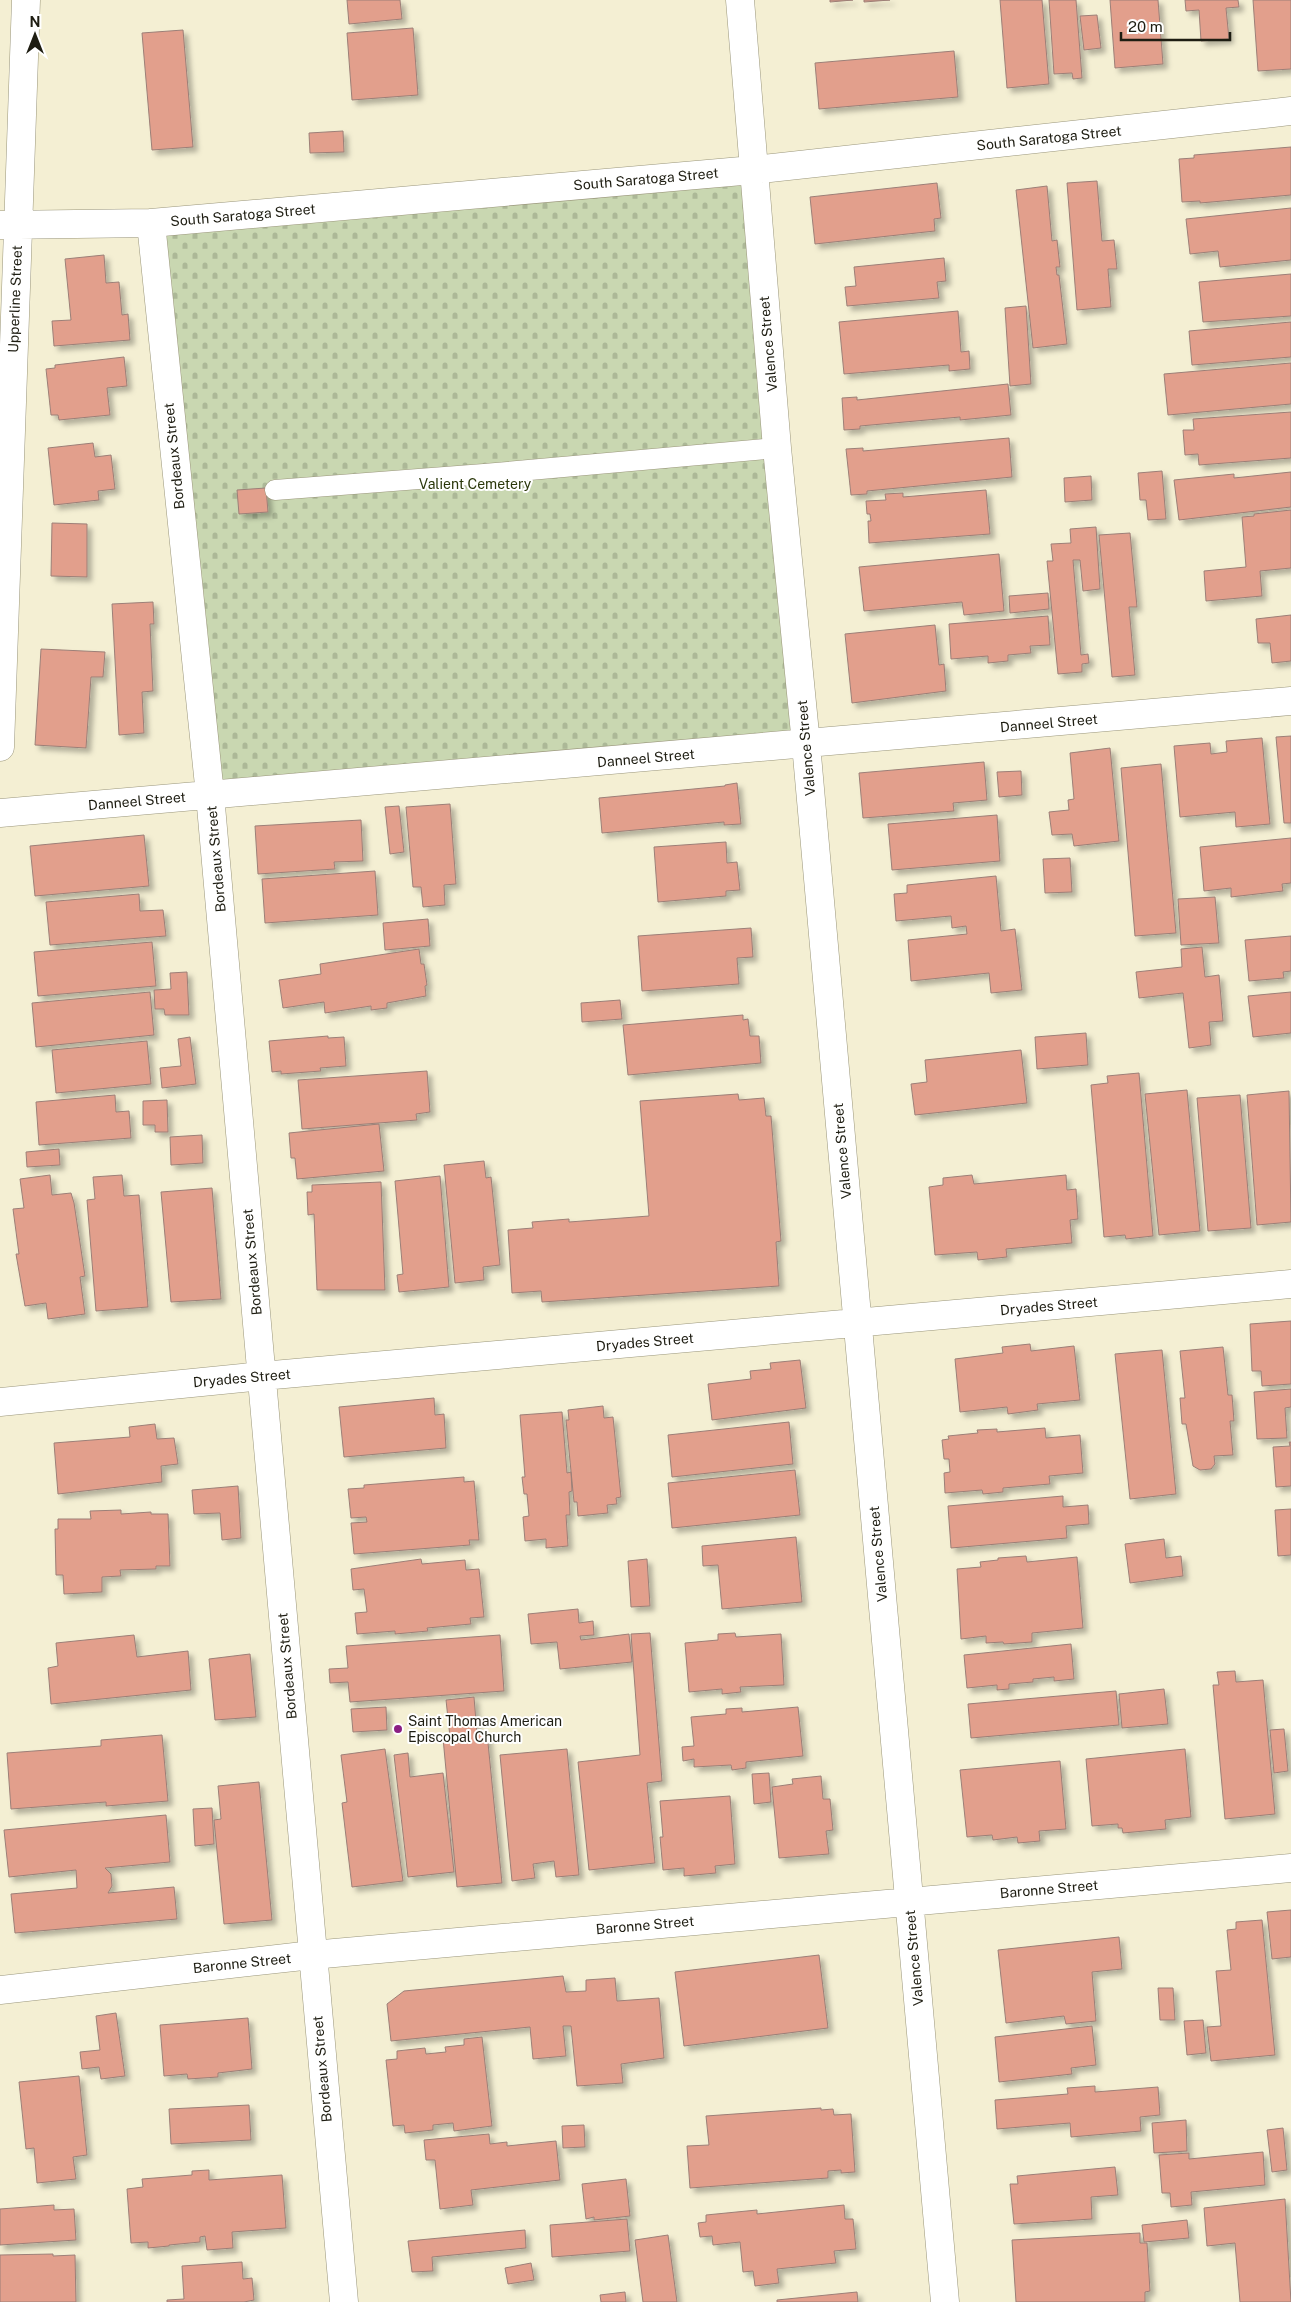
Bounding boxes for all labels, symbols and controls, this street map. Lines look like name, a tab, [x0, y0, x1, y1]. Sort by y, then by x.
north arrow	[10, 10, 60, 60]
scale bar	[1121, 10, 1230, 42]
text: N	[30, 14, 40, 30]
text: 20 m	[1128, 18, 1163, 35]
street label: South Saratoga Street	[976, 122, 1122, 154]
street label: South Saratoga Street	[573, 165, 719, 193]
street label: South Saratoga Street	[170, 201, 316, 229]
street label: Upperline Street	[5, 245, 25, 353]
street label: Valence Street	[756, 295, 780, 393]
street label: Bordeaux Street	[160, 402, 188, 510]
park label: Valient Cemetery	[419, 476, 532, 492]
street label: Valence Street	[794, 699, 818, 797]
street label: Danneel Street	[999, 711, 1099, 735]
street label: Danneel Street	[596, 746, 696, 770]
street label: Danneel Street	[87, 789, 187, 813]
street label: Bordeaux Street	[203, 805, 229, 913]
street label: Valence Street	[830, 1102, 854, 1200]
street label: Bordeaux Street	[239, 1208, 265, 1316]
street label: Dryades Street	[999, 1294, 1099, 1318]
street label: Dryades Street	[595, 1330, 695, 1354]
street label: Dryades Street	[192, 1366, 292, 1390]
street label: Valence Street	[866, 1505, 890, 1603]
street label: Bordeaux Street	[274, 1612, 300, 1720]
place label: Saint Thomas American Episcopal Church	[408, 1713, 562, 1745]
marker: Saint Thomas American Episcopal Church	[392, 1723, 404, 1735]
street label: Baronne Street	[999, 1877, 1099, 1901]
street label: Valence Street	[902, 1909, 926, 2007]
street label: Baronne Street	[595, 1913, 695, 1937]
street label: Baronne Street	[192, 1950, 292, 1976]
street label: Bordeaux Street	[309, 2015, 335, 2123]

